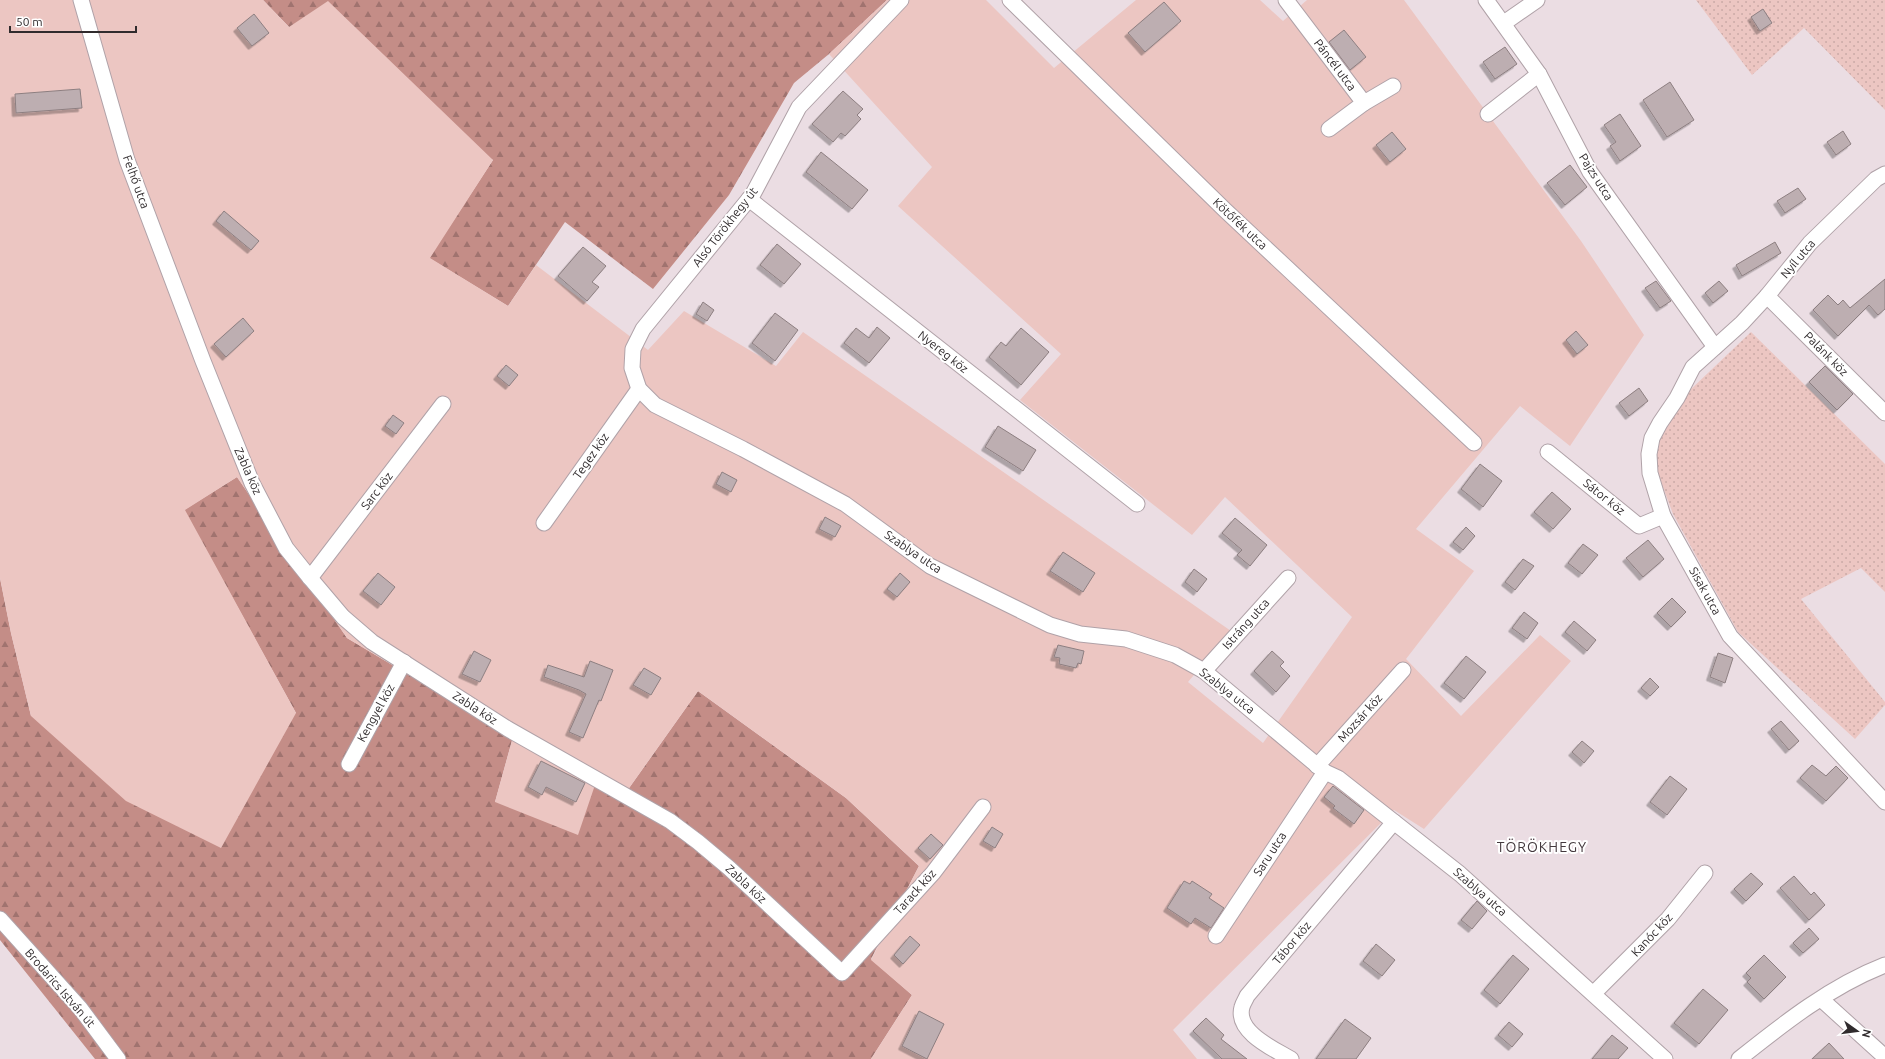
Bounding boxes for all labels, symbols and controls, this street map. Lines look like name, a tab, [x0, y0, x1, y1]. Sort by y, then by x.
scale bar	[10, 8, 136, 34]
text: 50 m	[16, 15, 43, 28]
street label: Páncél utca	[1312, 36, 1359, 93]
street label: Pajzs utca	[1577, 151, 1616, 203]
street label: Felhő utca	[121, 153, 152, 210]
street label: Alsó Törökhegy út	[690, 184, 760, 269]
street label: Kötőfék utca	[1211, 195, 1270, 252]
street label: Nyíl utca	[1778, 237, 1818, 281]
street label: Nyereg köz	[916, 328, 971, 375]
street label: Palánk köz	[1802, 329, 1851, 379]
street label: Tegez köz	[570, 430, 611, 481]
street label: Zabla köz	[232, 445, 265, 497]
street label: Sarc köz	[358, 469, 395, 512]
street label: Sátor köz	[1581, 476, 1628, 518]
street label: Szablya utca	[882, 528, 944, 575]
street label: Sisak utca	[1687, 565, 1724, 617]
street label: Istráng utca	[1220, 596, 1272, 652]
street label: Szablya utca	[1197, 665, 1257, 716]
street label: Kengyel köz	[354, 681, 397, 744]
street label: Zabla köz	[451, 688, 500, 727]
street label: Mozsár köz	[1335, 691, 1385, 744]
street label: Saru utca	[1251, 829, 1289, 878]
district label: TÖRÖKHEGY	[1497, 838, 1587, 855]
street label: Zabla köz	[723, 862, 770, 906]
street label: Szablya utca	[1451, 865, 1510, 918]
street label: Tarack köz	[891, 866, 938, 917]
street label: Kanóc köz	[1628, 910, 1675, 959]
street label: Tábor köz	[1270, 918, 1314, 967]
street label: Brodarics István út	[23, 946, 98, 1030]
north arrow	[1837, 1011, 1877, 1051]
text: N	[1860, 1028, 1874, 1039]

